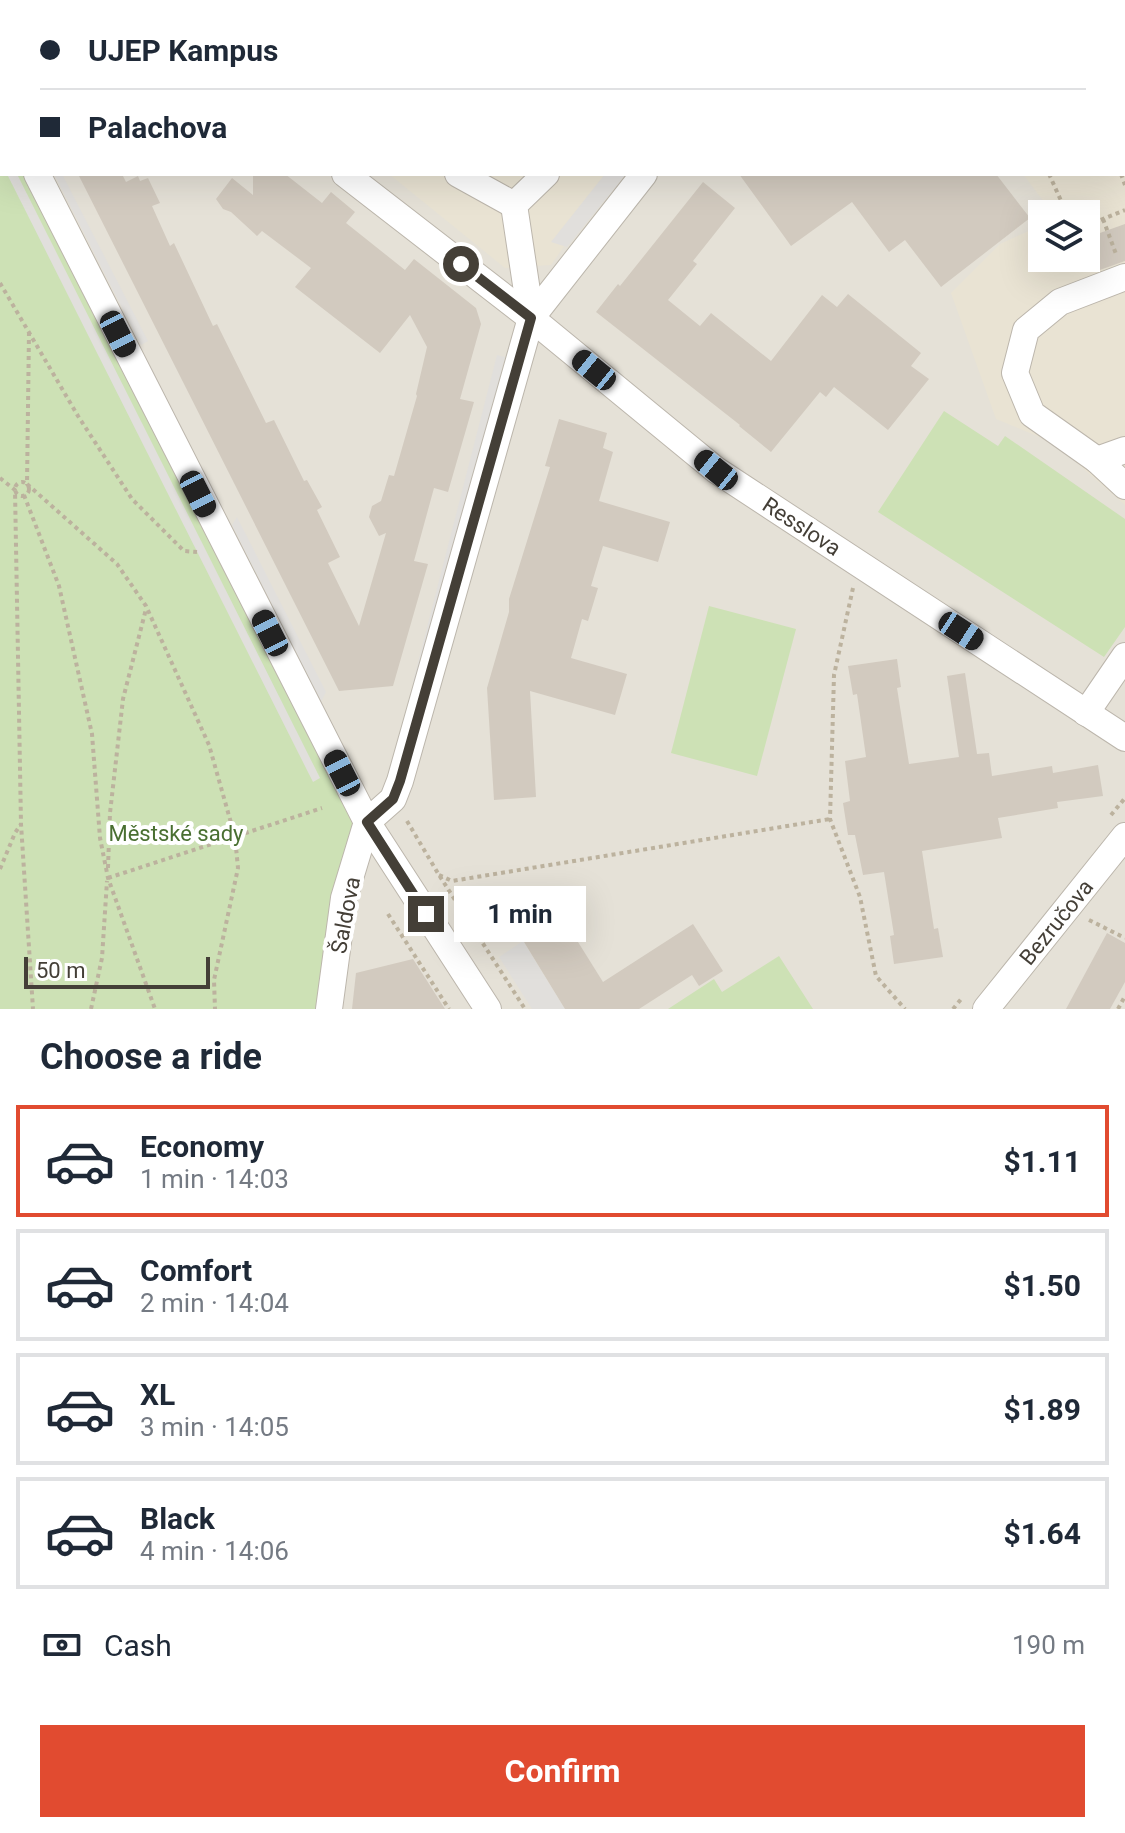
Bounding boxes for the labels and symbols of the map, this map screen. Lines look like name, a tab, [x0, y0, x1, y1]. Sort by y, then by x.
route start	[443, 246, 479, 282]
car	[96, 307, 140, 361]
car	[568, 346, 620, 394]
car	[690, 446, 742, 494]
car	[176, 467, 220, 521]
street label: Resslova	[758, 492, 845, 561]
car	[248, 606, 292, 660]
car	[934, 608, 988, 654]
car	[320, 746, 364, 800]
park label: Městské sady	[109, 821, 244, 846]
street label: Šaldova	[325, 874, 365, 956]
street label: Bezručova	[1015, 875, 1098, 970]
callout: 1 min	[454, 886, 586, 942]
route end	[408, 896, 444, 932]
scale bar	[24, 953, 210, 989]

